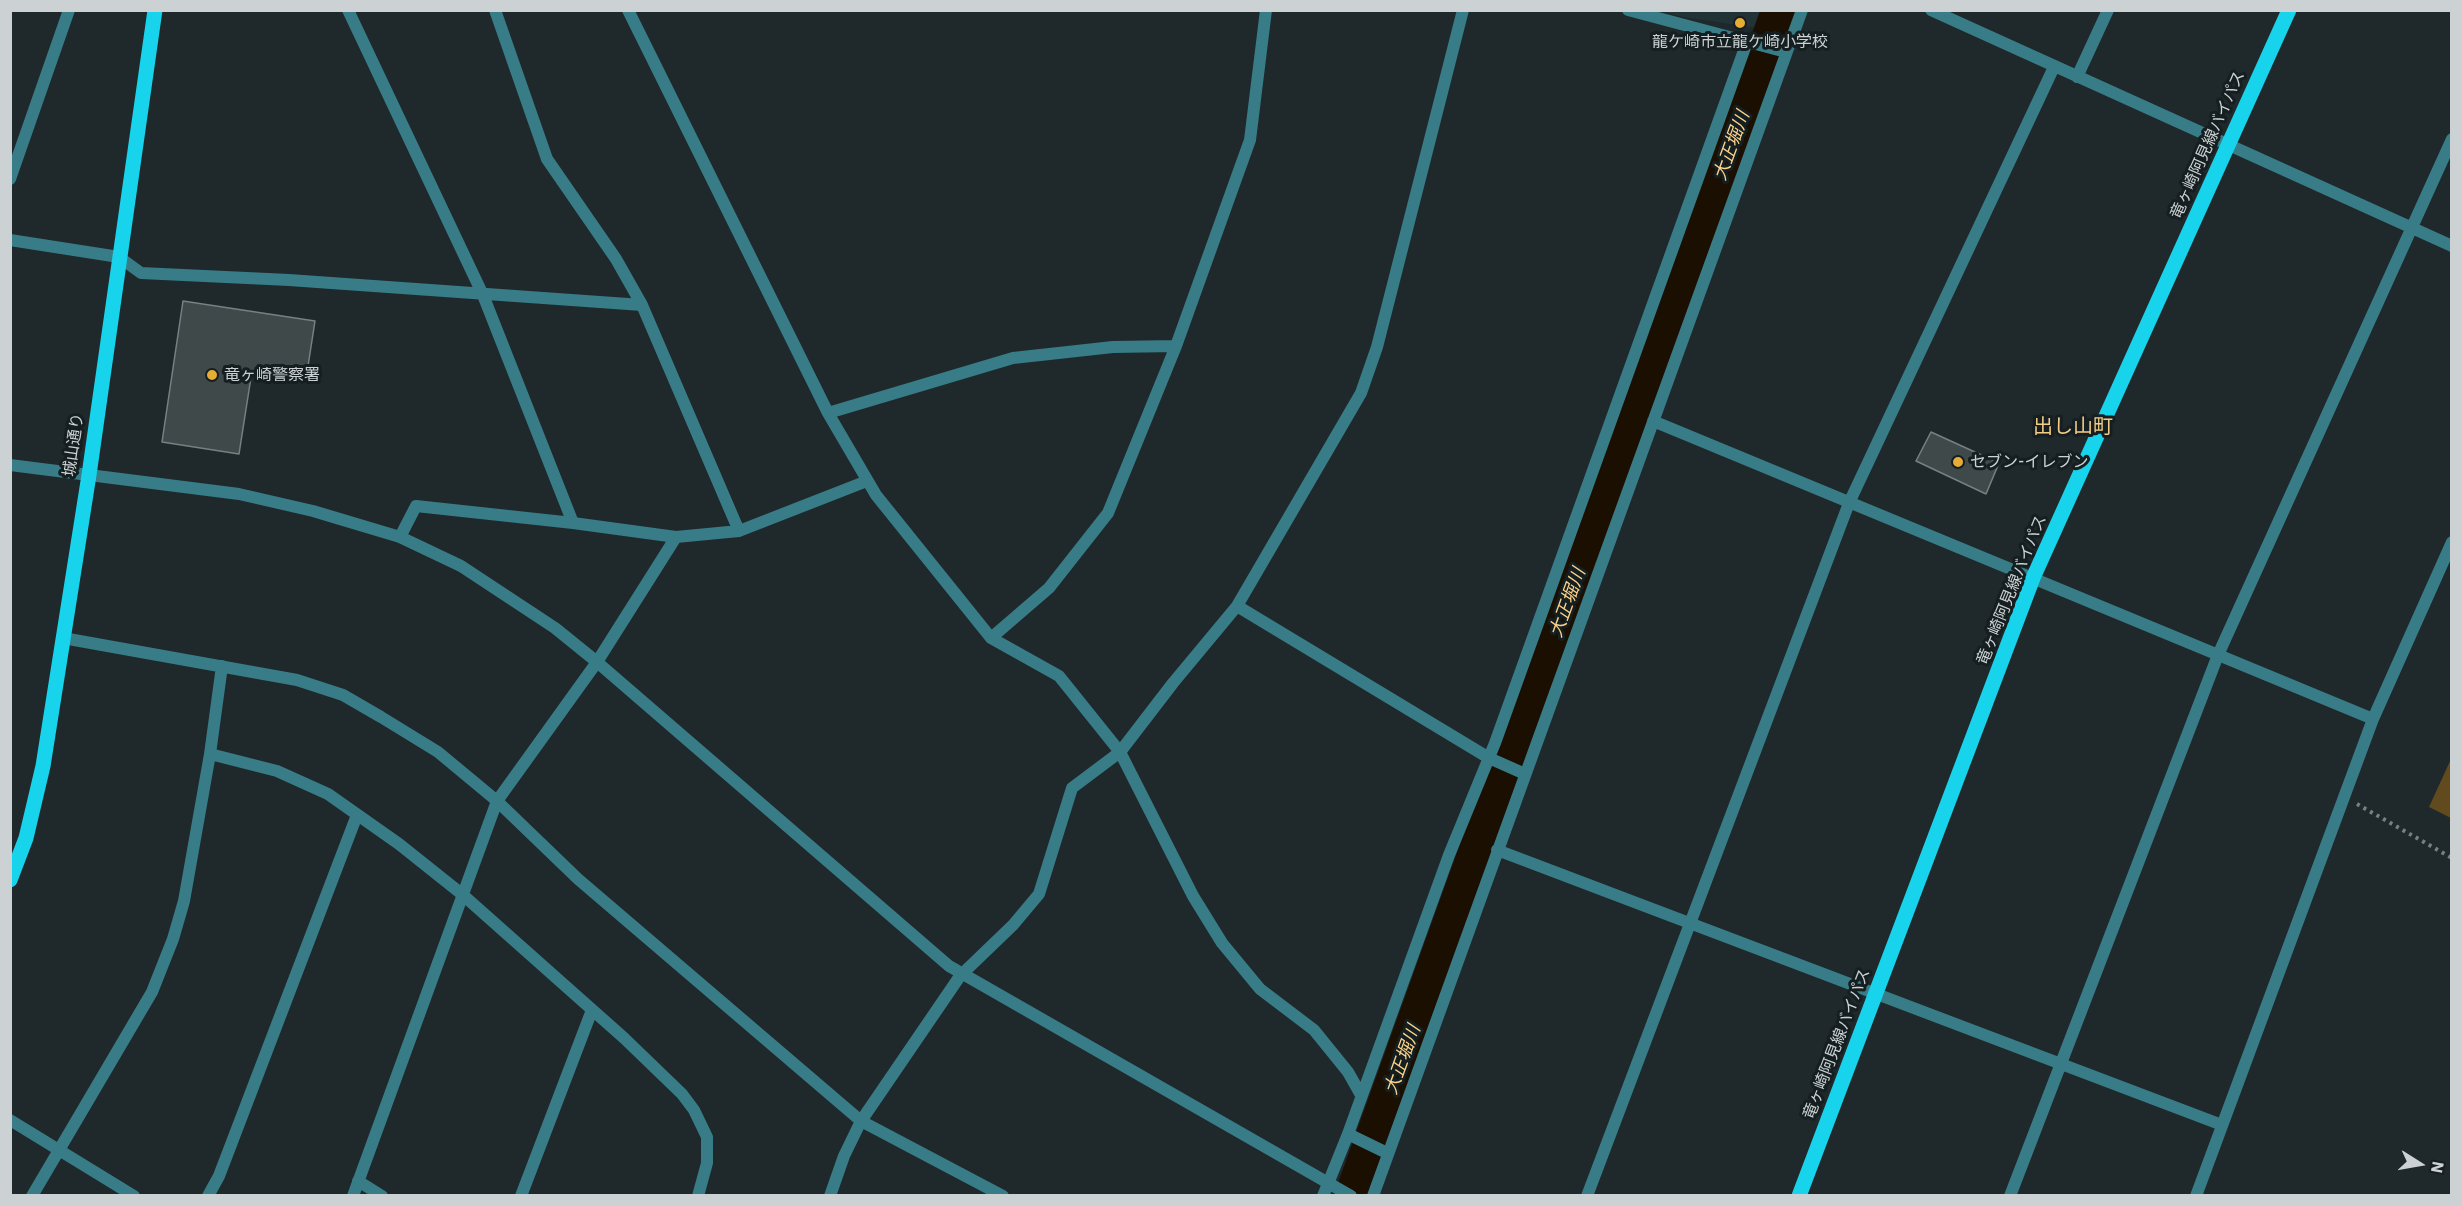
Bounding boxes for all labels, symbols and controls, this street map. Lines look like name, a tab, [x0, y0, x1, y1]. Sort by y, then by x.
marker: 龍ケ崎市立龍ケ崎小学校	[1733, 16, 1747, 30]
place label: 龍ケ崎市立龍ケ崎小学校	[1652, 32, 1828, 52]
street label: 竜ヶ崎阿見線バイパス	[2167, 68, 2249, 222]
water label: 大正堀川	[1710, 108, 1754, 184]
place label: 竜ヶ崎警察署	[224, 365, 320, 385]
marker: 竜ヶ崎警察署	[205, 368, 219, 382]
street label: 城山通り	[60, 412, 88, 478]
district label: 出し山町	[2033, 415, 2113, 439]
place label: セブン-イレブン	[1970, 452, 2088, 472]
marker: セブン-イレブン	[1951, 455, 1965, 469]
street label: 竜ヶ崎阿見線バイパス	[1973, 512, 2051, 668]
water label: 大正堀川	[1546, 565, 1590, 641]
street label: 竜ヶ崎阿見線バイパス	[1799, 966, 1875, 1122]
water label: 大正堀川	[1381, 1022, 1425, 1098]
north arrow	[2390, 1134, 2450, 1194]
text: N	[2427, 1160, 2449, 1175]

